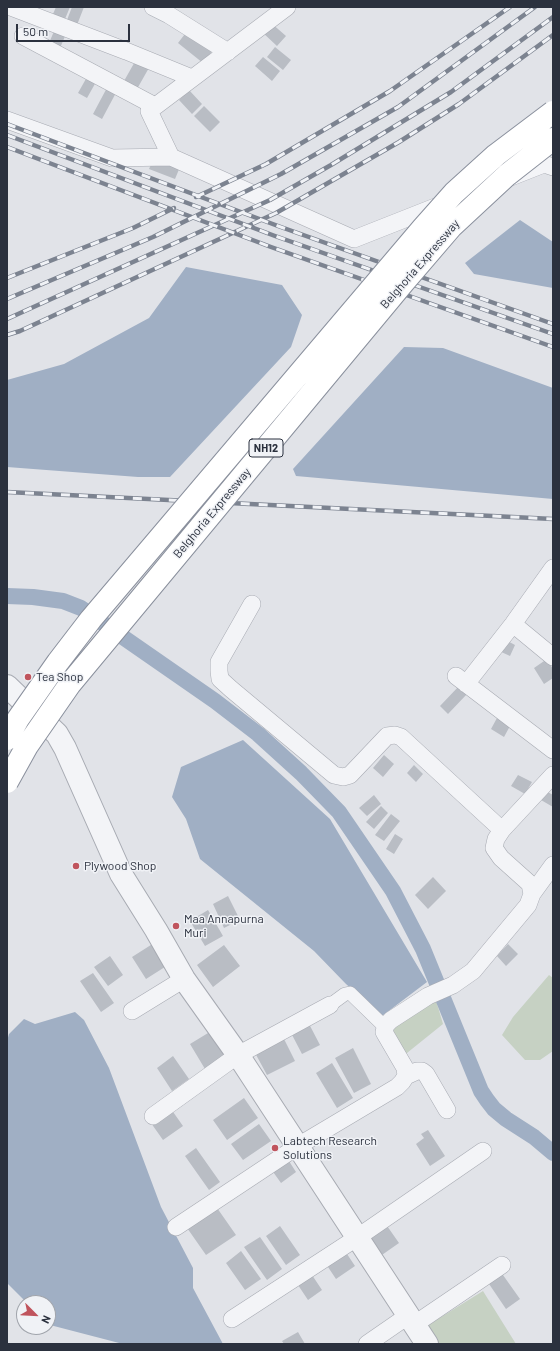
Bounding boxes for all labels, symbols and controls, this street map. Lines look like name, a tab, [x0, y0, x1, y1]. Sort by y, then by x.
scale bar	[18, 16, 132, 42]
text: 50 m	[23, 24, 48, 38]
street label: Belghoria Expressway	[377, 217, 463, 311]
road number: NH12	[249, 439, 283, 457]
street label: Belghoria Expressway	[170, 465, 254, 561]
place label: Tea Shop	[36, 670, 83, 684]
marker: Tea Shop	[23, 672, 33, 682]
place label: Plywood Shop	[84, 859, 156, 873]
marker: Plywood Shop	[71, 861, 81, 871]
place label: Maa Annapurna Muri	[184, 912, 264, 940]
marker: Maa Annapurna Muri	[171, 921, 181, 931]
place label: Labtech Research Solutions	[283, 1134, 377, 1162]
marker: Labtech Research Solutions	[270, 1143, 280, 1153]
north arrow	[16, 1295, 56, 1335]
text: N	[39, 1314, 54, 1326]

